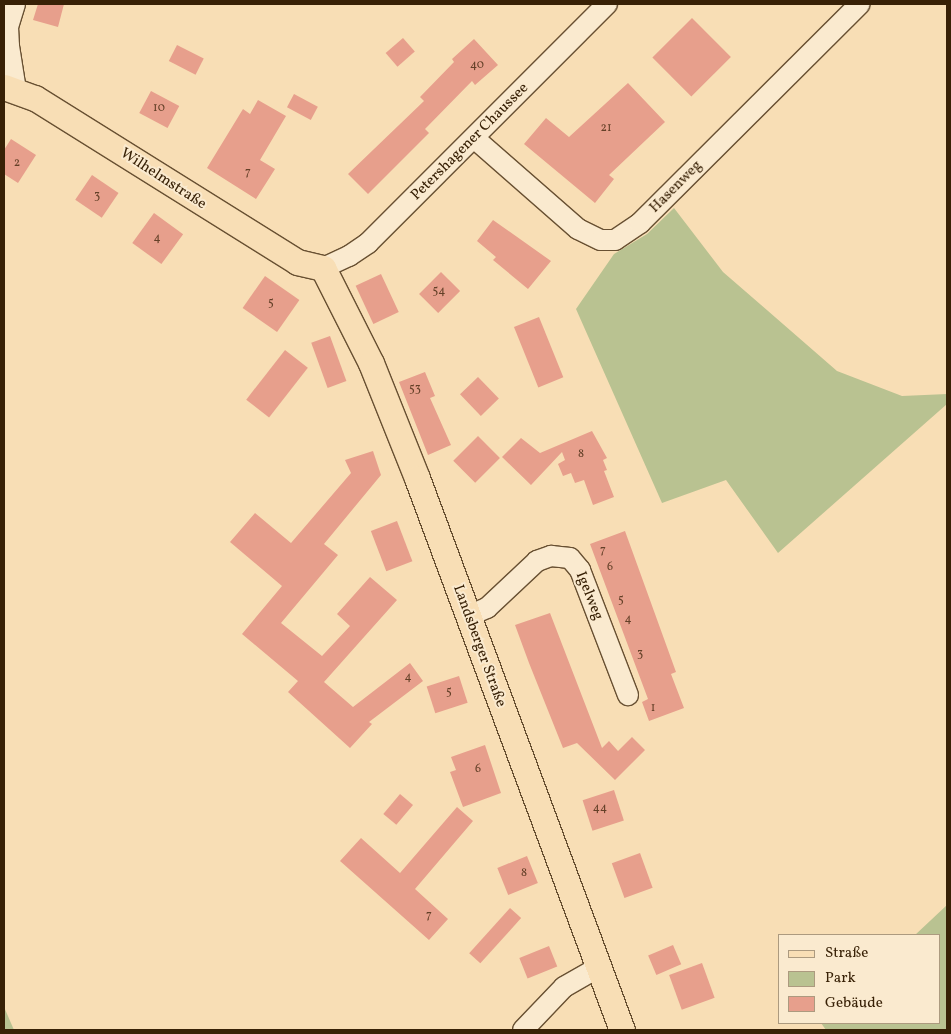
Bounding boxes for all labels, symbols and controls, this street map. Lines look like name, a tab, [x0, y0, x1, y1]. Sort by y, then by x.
house number: 40	[470, 59, 484, 73]
street label: Petershagener Chaussee	[408, 80, 532, 204]
house number: 10	[153, 102, 165, 116]
house number: 21	[600, 122, 612, 136]
street label: Wilhelmstraße	[117, 145, 209, 213]
house number: 2	[14, 157, 20, 171]
street label: Hasenweg	[646, 157, 706, 217]
house number: 7	[245, 166, 251, 180]
house number: 3	[94, 190, 100, 204]
house number: 4	[153, 232, 161, 246]
house number: 54	[433, 285, 445, 299]
house number: 5	[268, 297, 274, 311]
house number: 53	[409, 383, 421, 397]
house number: 8	[578, 448, 584, 462]
house number: 7	[600, 544, 606, 558]
house number: 6	[607, 561, 613, 575]
street label: Igelweg	[571, 569, 607, 623]
street label: Landsberger Straße	[449, 582, 509, 710]
house number: 5	[618, 594, 624, 608]
house number: 4	[624, 613, 632, 627]
house number: 3	[637, 648, 643, 662]
house number: 4	[404, 671, 412, 685]
house number: 5	[446, 686, 452, 700]
house number: 1	[651, 702, 655, 716]
house number: 6	[475, 763, 481, 777]
house number: 44	[593, 802, 607, 816]
house number: 8	[521, 867, 527, 881]
house number: 7	[426, 909, 432, 923]
legend	[778, 934, 941, 1024]
text: Straße	[825, 943, 868, 964]
text: Park	[825, 968, 856, 989]
text: Gebäude	[825, 993, 883, 1014]

